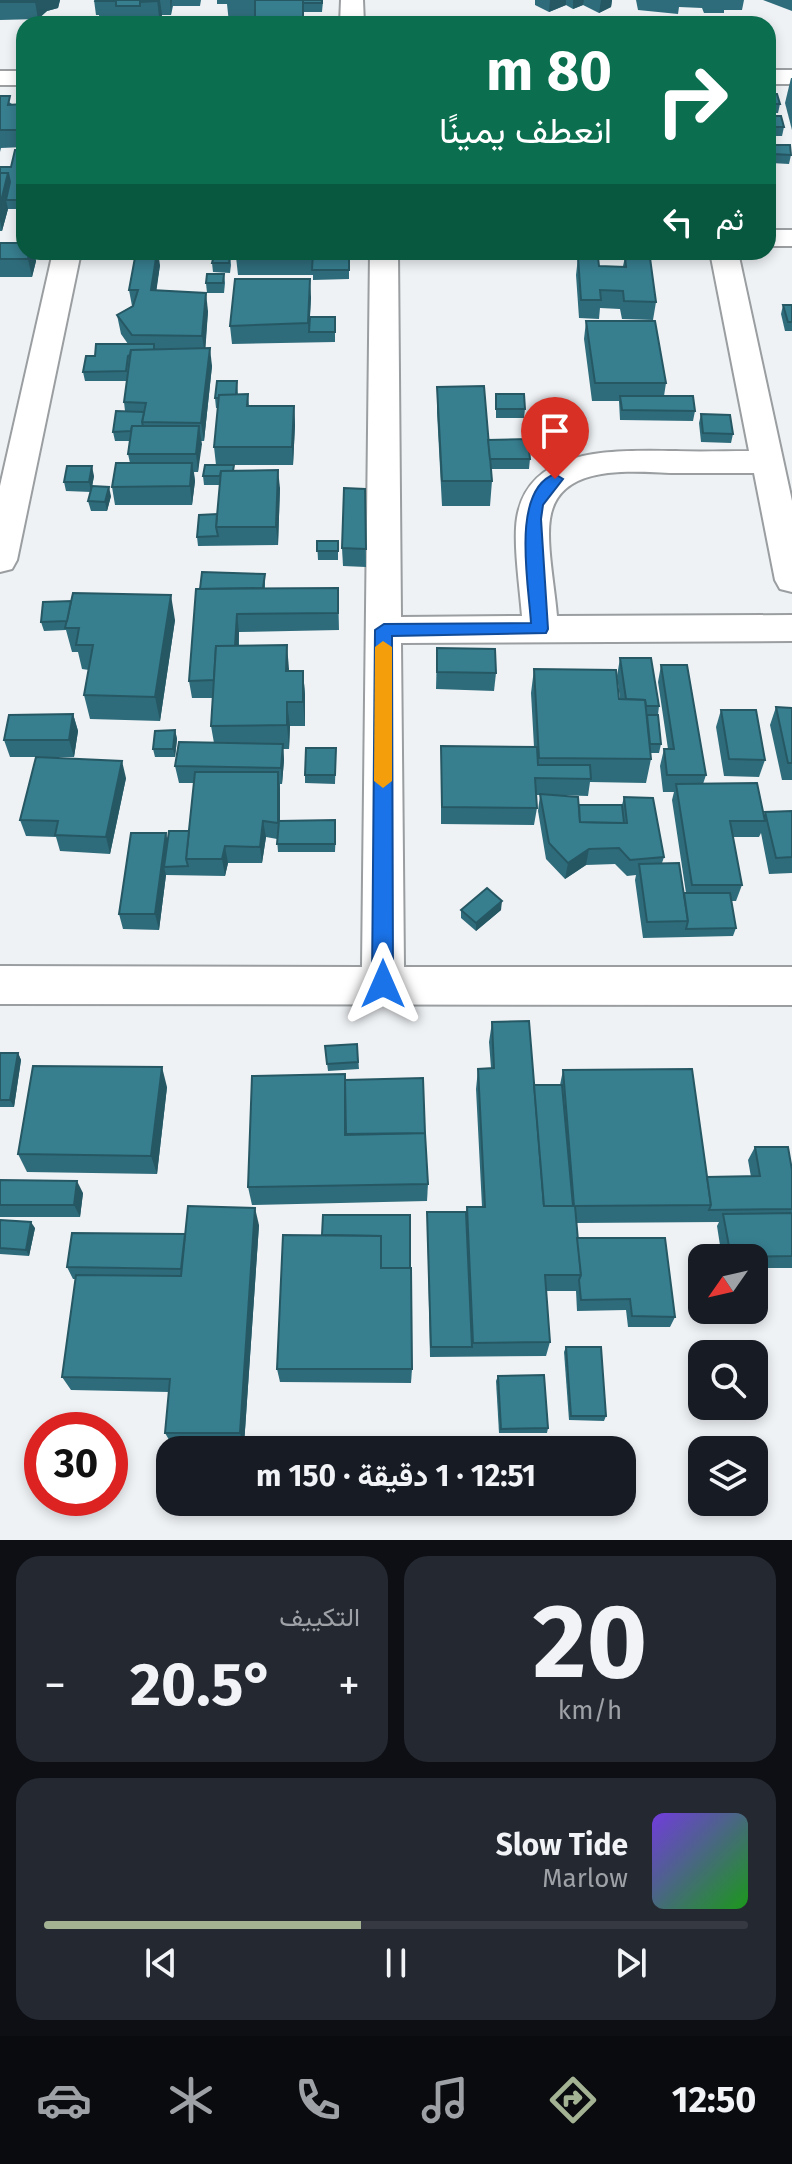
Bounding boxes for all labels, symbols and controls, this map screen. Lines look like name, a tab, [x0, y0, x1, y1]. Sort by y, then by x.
text: 80 m	[486, 38, 612, 105]
icon: right	[640, 48, 744, 152]
text: انعطف يمينًا	[439, 109, 612, 153]
icon: left	[656, 200, 700, 244]
text: ثم	[716, 202, 744, 238]
pin	[521, 397, 589, 479]
icon: arrive	[533, 409, 577, 453]
position arrow	[341, 942, 425, 1026]
north arrow	[688, 1244, 768, 1324]
map controls	[688, 1244, 768, 1516]
button: search	[688, 1340, 768, 1420]
speed limit sign: 30	[24, 1412, 128, 1516]
button: layers	[688, 1436, 768, 1516]
text: 12:51 · 1 دقيقة · 150 m	[256, 1458, 536, 1494]
text: 20	[533, 1580, 647, 1705]
text: التكييف	[279, 1602, 360, 1633]
text: 20.5°	[130, 1649, 274, 1721]
text: −	[44, 1659, 66, 1712]
text: +	[338, 1659, 360, 1712]
text: km/h	[558, 1695, 622, 1726]
text: Slow Tide	[496, 1827, 628, 1863]
text: Marlow	[542, 1863, 628, 1894]
icon: previous	[139, 1941, 183, 1985]
icon: pause	[374, 1941, 418, 1985]
icon: next	[609, 1941, 653, 1985]
icon: car	[36, 2072, 92, 2128]
icon: climate	[163, 2072, 219, 2128]
icon: phone	[290, 2072, 346, 2128]
icon: music	[417, 2072, 473, 2128]
icon: directions	[545, 2072, 601, 2128]
text: 12:50	[672, 2078, 756, 2122]

